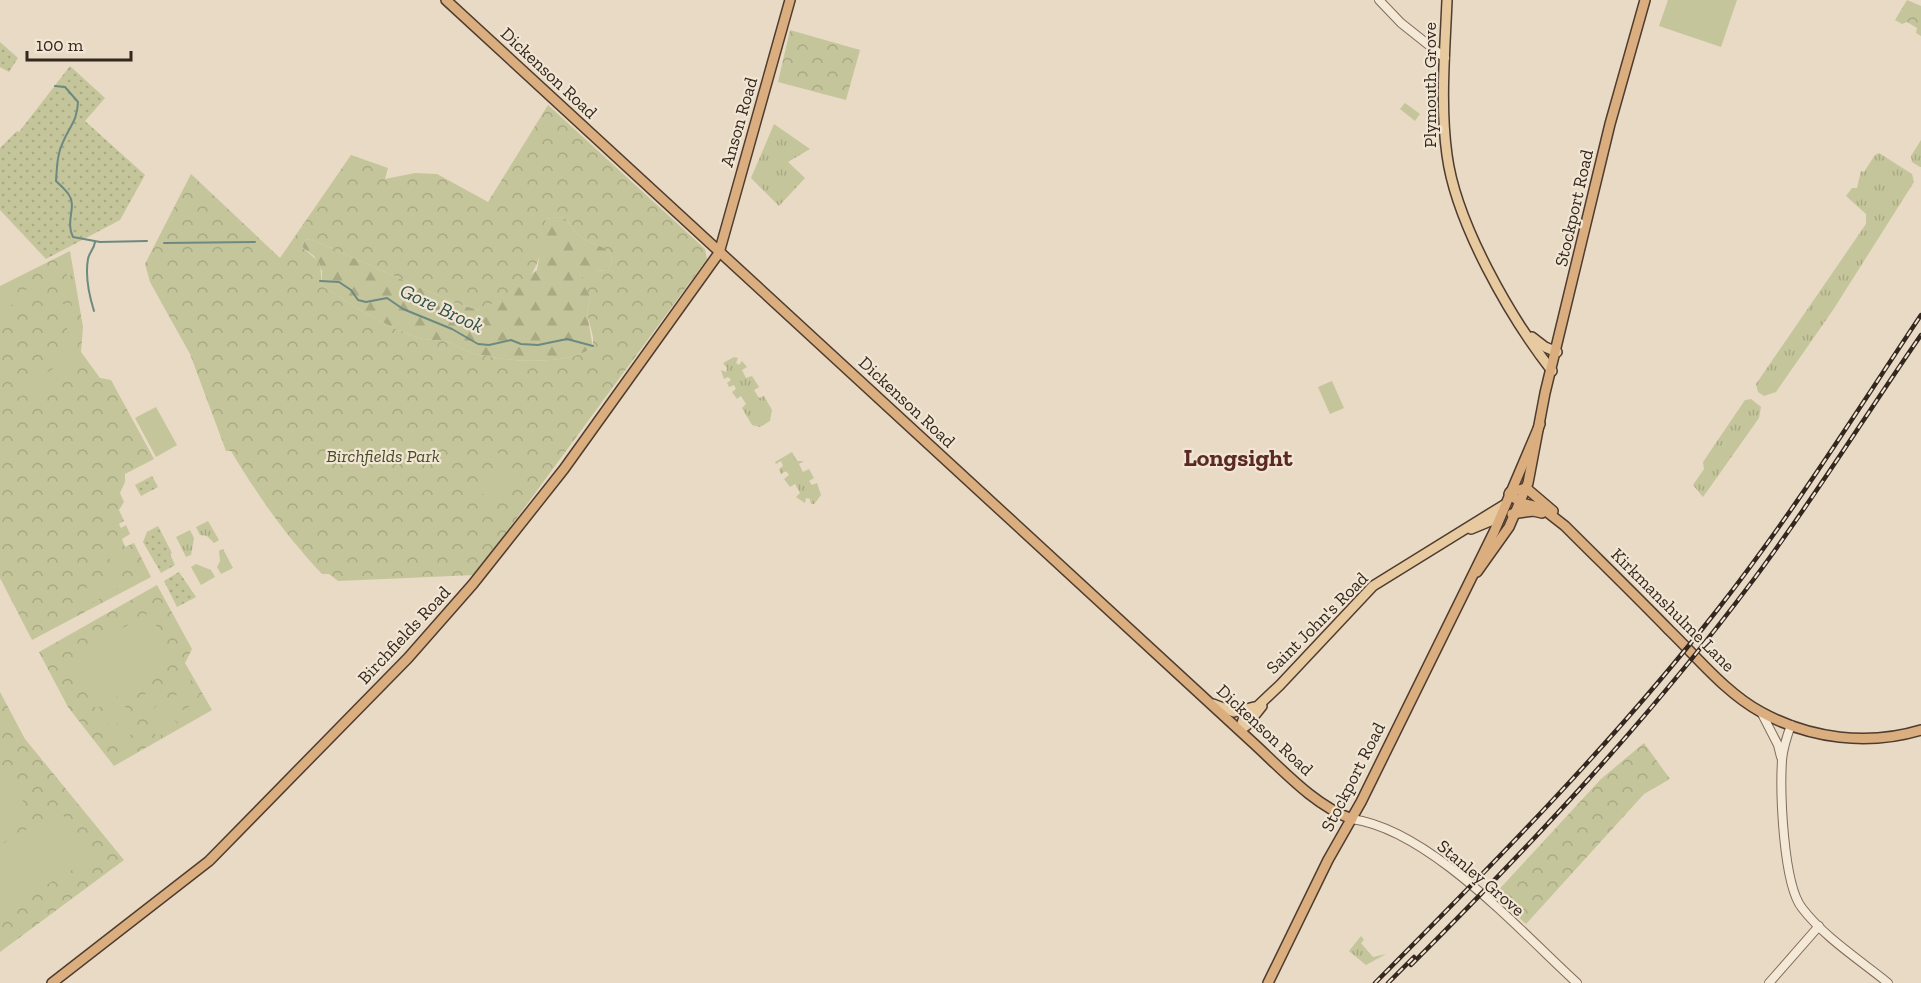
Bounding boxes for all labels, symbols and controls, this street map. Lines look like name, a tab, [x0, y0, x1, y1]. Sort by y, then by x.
street label: Plymouth Grove	[1419, 22, 1441, 148]
street label: Dickenson Road	[496, 23, 602, 123]
scale bar	[27, 24, 130, 62]
text: 100 m	[36, 34, 84, 56]
street label: Anson Road	[716, 75, 762, 169]
street label: Stockport Road	[1550, 147, 1598, 269]
water label: Gore Brook	[396, 278, 488, 338]
street label: Dickenson Road	[854, 352, 960, 452]
district label: Longsight	[1183, 443, 1293, 472]
park label: Birchfields Park	[326, 445, 440, 467]
street label: Kirkmanshulme Lane	[1606, 543, 1740, 677]
street label: Saint John's Road	[1261, 567, 1373, 679]
street label: Birchfields Road	[353, 581, 455, 689]
street label: Dickenson Road	[1212, 680, 1318, 780]
street label: Stockport Road	[1316, 719, 1390, 835]
street label: Stanley Grove	[1433, 835, 1529, 921]

